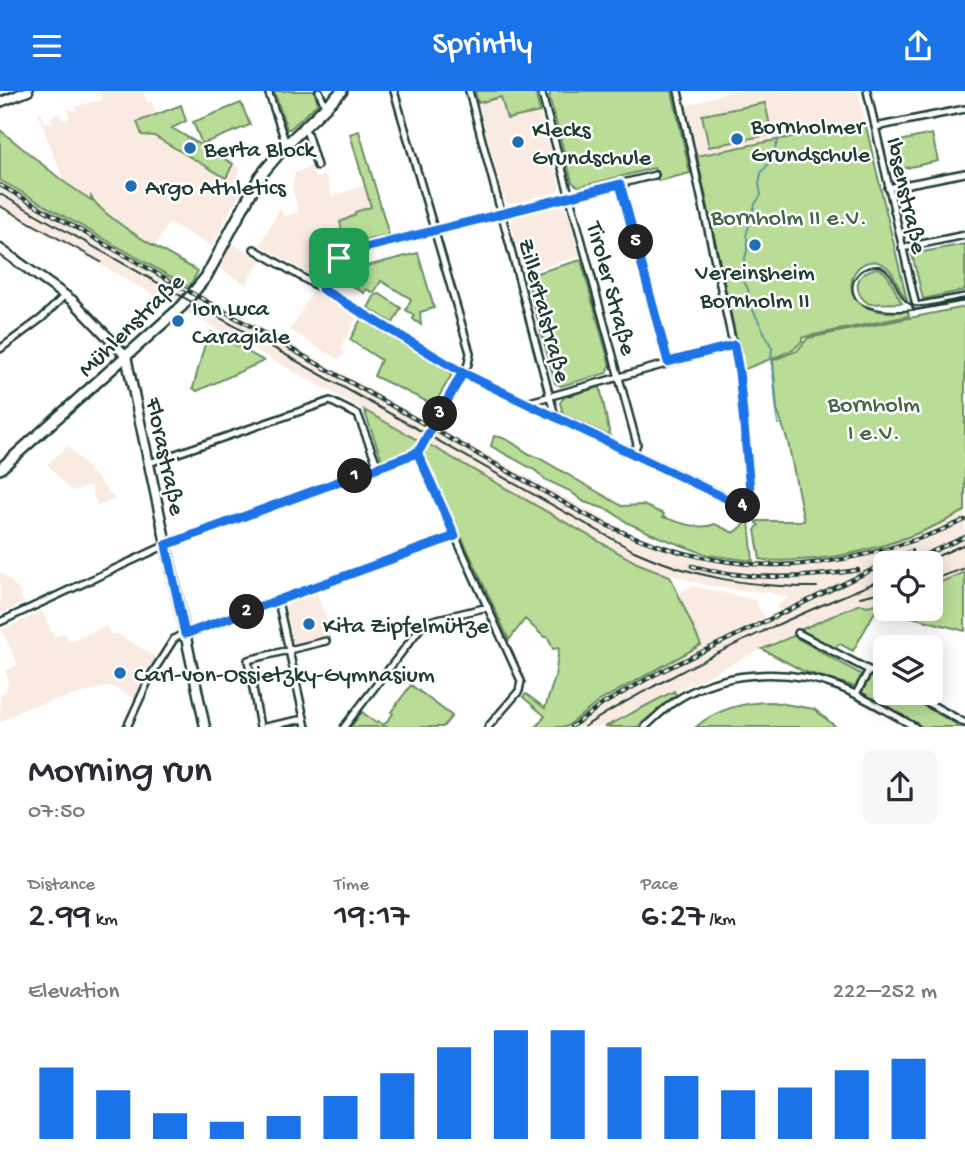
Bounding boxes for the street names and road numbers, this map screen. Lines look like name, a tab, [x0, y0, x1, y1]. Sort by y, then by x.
street label: Ibsenstraße	[877, 135, 932, 257]
street label: Tiroler Straße	[577, 217, 642, 359]
street label: Zillertalstraße	[509, 236, 576, 387]
street label: Mühlenstraße	[73, 268, 192, 385]
street label: Florastraße	[137, 394, 190, 519]

